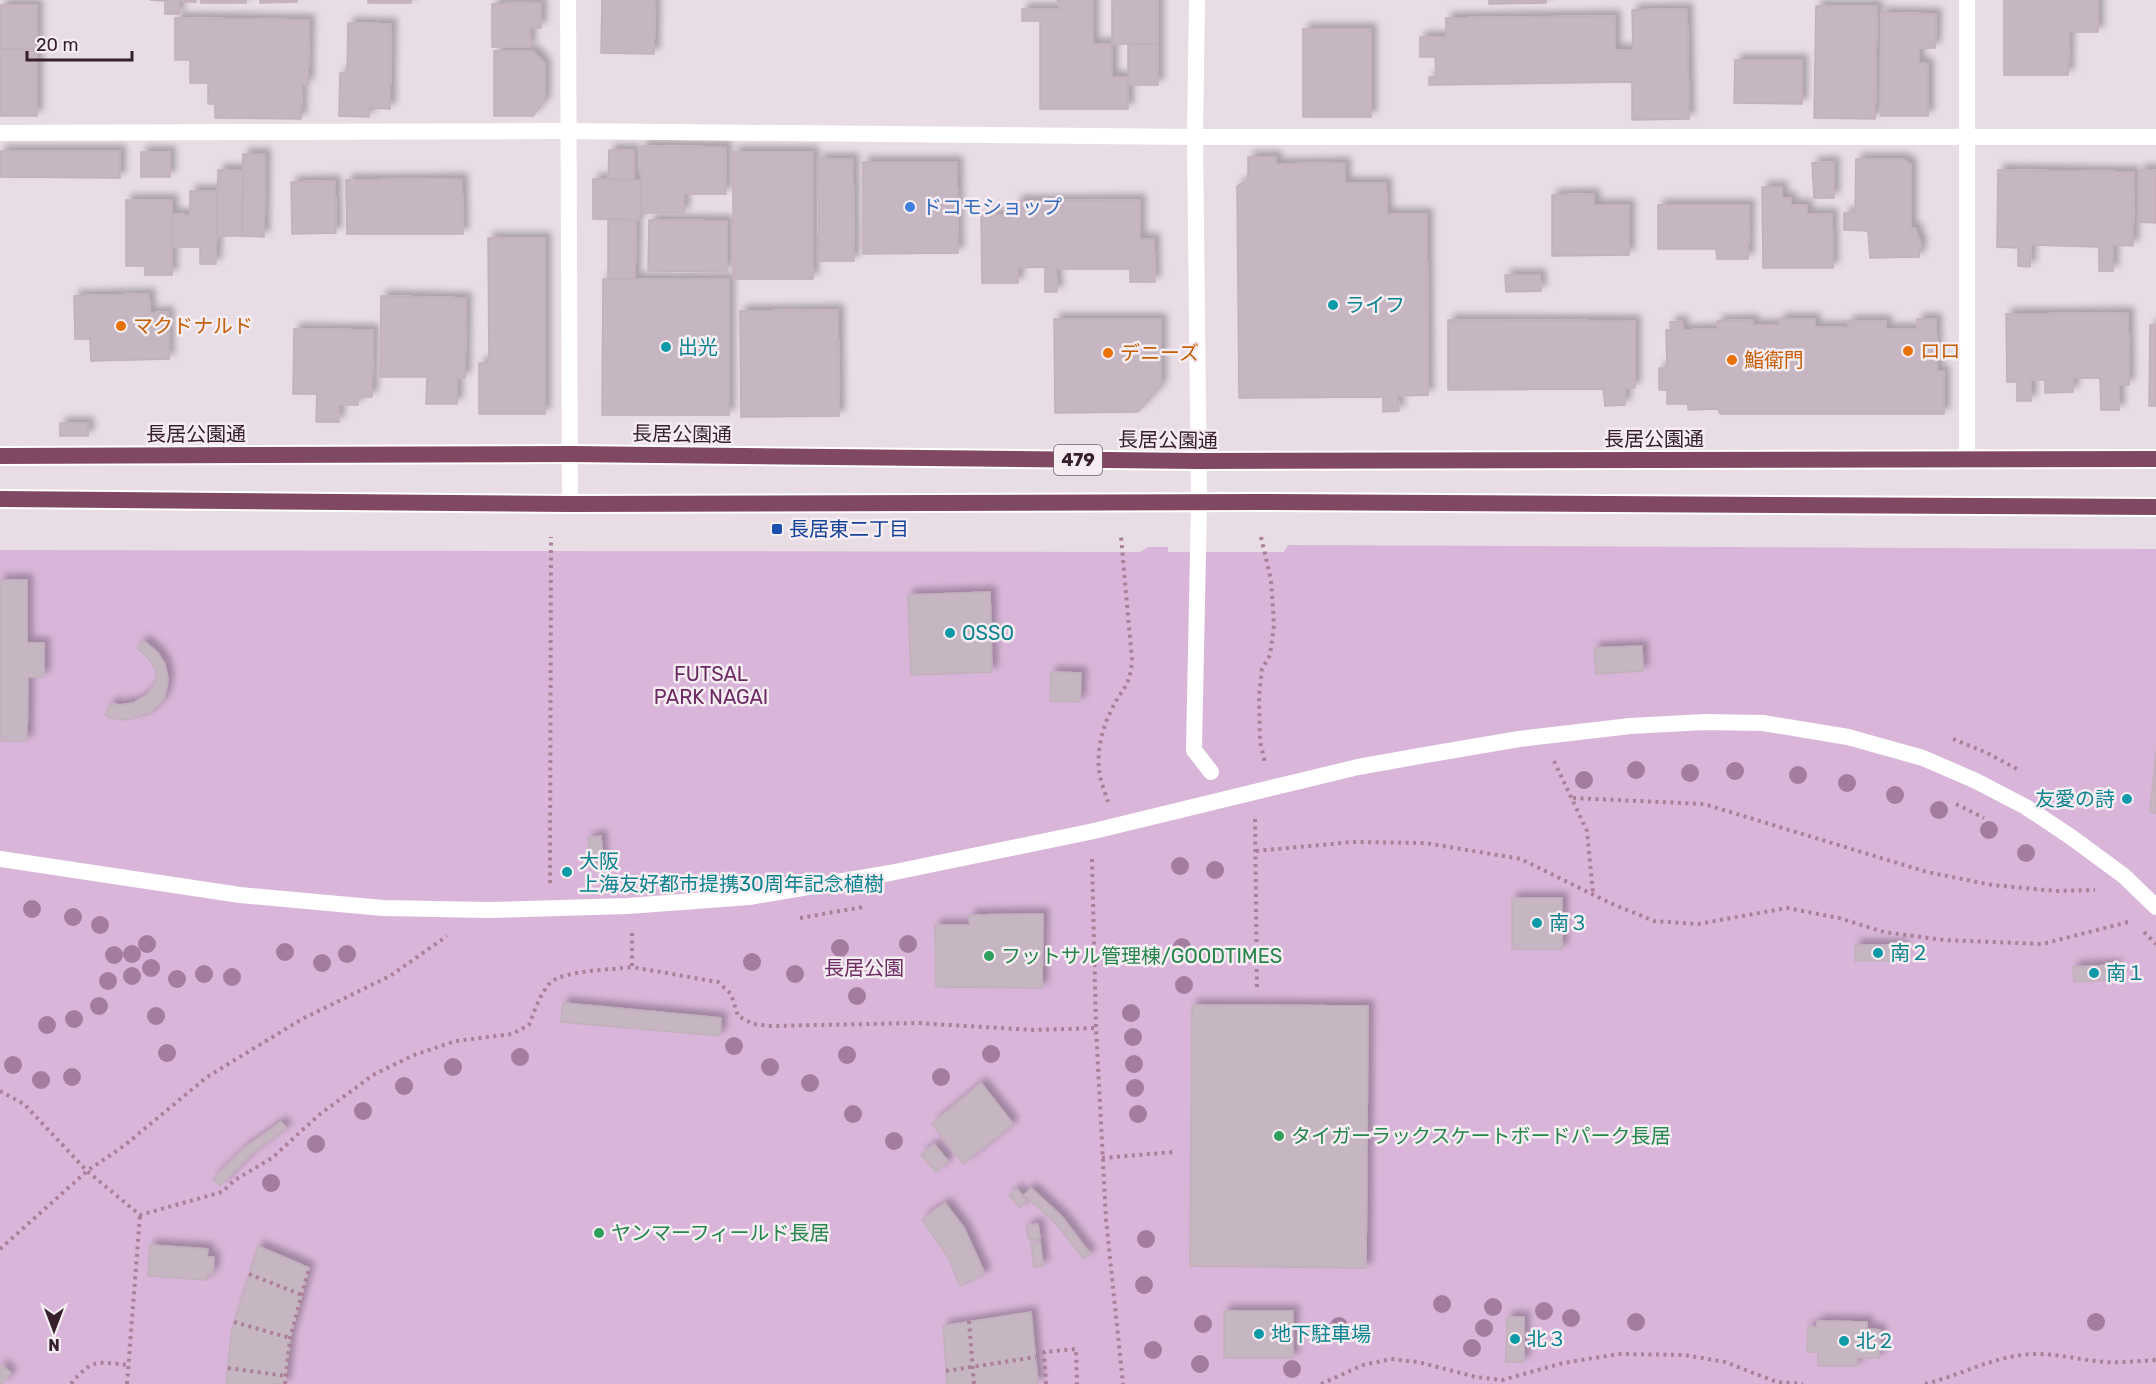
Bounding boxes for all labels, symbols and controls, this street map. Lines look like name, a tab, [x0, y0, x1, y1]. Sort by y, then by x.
scale bar	[27, 24, 132, 62]
text: 20 m	[36, 34, 78, 56]
place label: ドコモショップ	[922, 195, 1062, 219]
marker: ドコモショップ	[903, 200, 917, 214]
place label: ライフ	[1345, 293, 1405, 317]
marker: ライフ	[1326, 298, 1340, 312]
place label: マクドナルド	[133, 314, 253, 338]
marker: マクドナルド	[114, 319, 128, 333]
place label: 出光	[678, 335, 718, 359]
place label: ロロ	[1920, 339, 1960, 363]
marker: 出光	[659, 340, 673, 354]
place label: デニーズ	[1120, 341, 1199, 365]
marker: ロロ	[1901, 344, 1915, 358]
marker: デニーズ	[1101, 346, 1115, 360]
place label: 鮨衛門	[1744, 348, 1804, 372]
marker: 鮨衛門	[1725, 353, 1739, 367]
street label: 長居公園通	[632, 421, 732, 447]
street label: 長居公園通	[146, 422, 246, 446]
street label: 長居公園通	[1118, 427, 1218, 453]
street label: 長居公園通	[1604, 427, 1704, 451]
road number: 479	[1054, 445, 1102, 475]
place label: 長居東二丁目	[789, 517, 909, 541]
marker: 長居東二丁目	[770, 522, 784, 536]
place label: OSSO	[962, 621, 1014, 645]
marker: OSSO	[943, 626, 957, 640]
park label: FUTSAL PARK NAGAI	[654, 662, 768, 709]
place label: 友愛の詩	[2035, 787, 2115, 811]
marker: 友愛の詩	[2120, 792, 2134, 806]
place label: 大阪 上海友好都市提携30周年記念植樹	[579, 849, 884, 896]
marker: 大阪 上海友好都市提携30周年記念植樹	[560, 865, 574, 879]
place label: 南３	[1549, 911, 1589, 935]
marker: 南３	[1530, 916, 1544, 930]
place label: 南２	[1890, 941, 1930, 965]
place label: フットサル管理棟/GOODTIMES	[1001, 944, 1282, 968]
marker: 南２	[1871, 946, 1885, 960]
marker: フットサル管理棟/GOODTIMES	[982, 949, 996, 963]
park label: 長居公園	[824, 956, 904, 980]
place label: 南１	[2106, 961, 2146, 985]
marker: 南１	[2087, 966, 2101, 980]
place label: タイガーラックスケートボードパーク長居	[1291, 1124, 1670, 1148]
marker: タイガーラックスケートボードパーク長居	[1272, 1129, 1286, 1143]
place label: ヤンマーフィールド長居	[611, 1221, 829, 1245]
marker: ヤンマーフィールド長居	[592, 1226, 606, 1240]
north arrow	[24, 1300, 84, 1360]
place label: 地下駐車場	[1271, 1322, 1371, 1346]
marker: 地下駐車場	[1252, 1327, 1266, 1341]
place label: 北３	[1527, 1327, 1567, 1351]
place label: 北２	[1856, 1329, 1896, 1353]
marker: 北３	[1508, 1332, 1522, 1346]
marker: 北２	[1837, 1334, 1851, 1348]
text: N	[48, 1335, 60, 1354]

